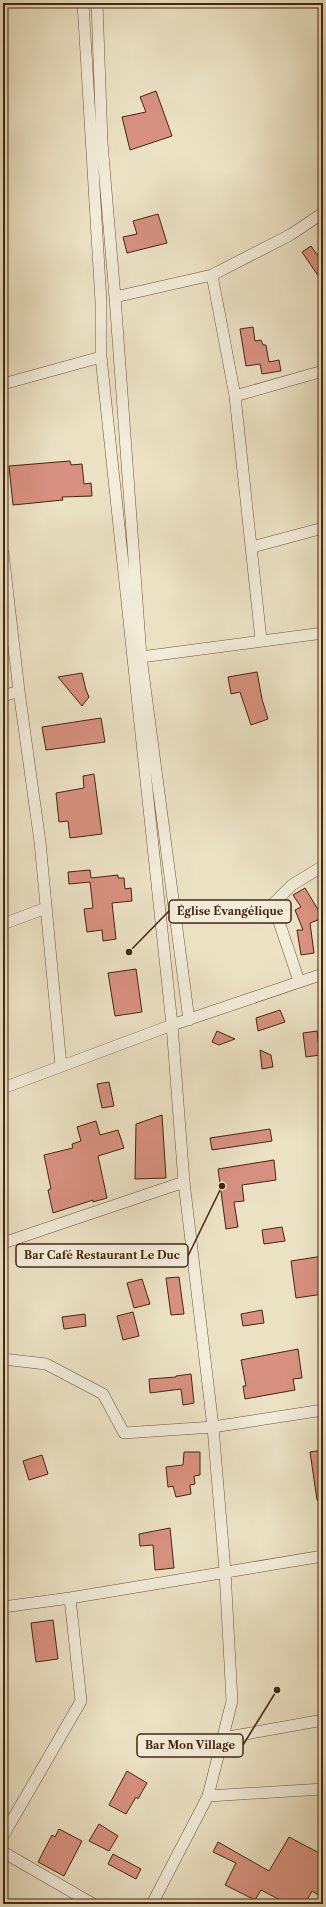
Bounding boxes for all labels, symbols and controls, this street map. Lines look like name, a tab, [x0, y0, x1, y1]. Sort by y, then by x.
callout: Église Évangélique	[169, 900, 291, 923]
text: Église Évangélique	[177, 904, 284, 918]
callout: Bar Café Restaurant Le Duc	[16, 1244, 188, 1267]
text: Bar Café Restaurant Le Duc	[24, 1248, 180, 1262]
callout: Bar Mon Village	[137, 1734, 243, 1757]
text: Bar Mon Village	[145, 1738, 236, 1752]

